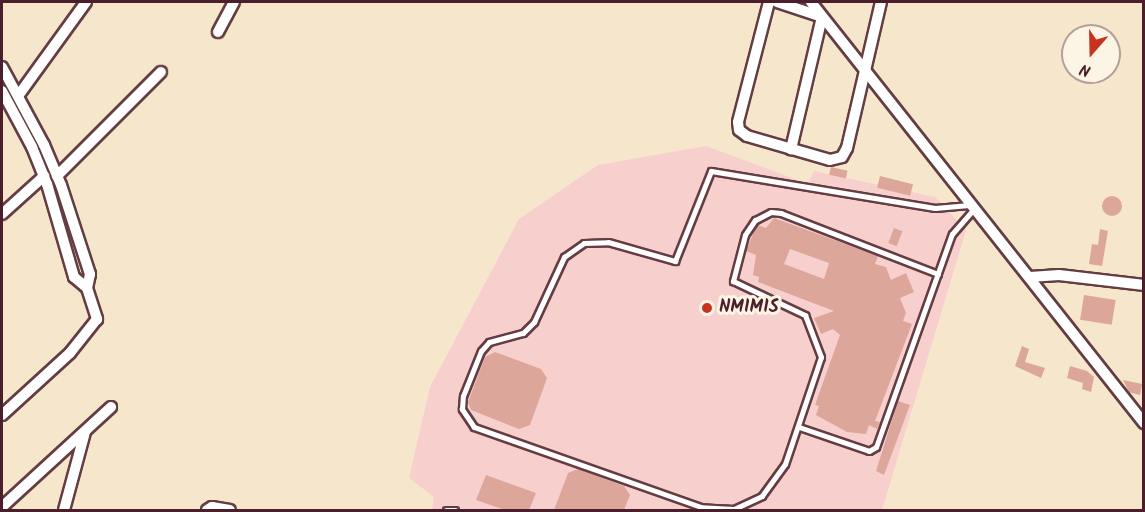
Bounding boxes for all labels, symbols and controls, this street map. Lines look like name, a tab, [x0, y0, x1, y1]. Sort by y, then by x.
north arrow	[1061, 24, 1121, 84]
text: N	[1076, 56, 1094, 83]
place label: NMIMIS	[719, 297, 779, 319]
marker: NMIMIS	[700, 301, 714, 315]

